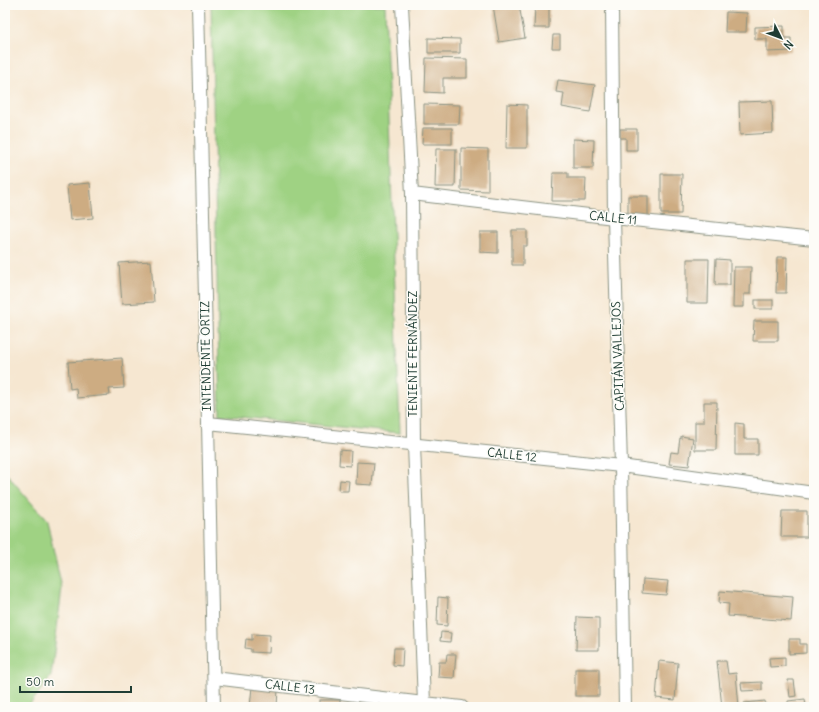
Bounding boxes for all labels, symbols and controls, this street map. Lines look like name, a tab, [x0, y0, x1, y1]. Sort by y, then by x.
north arrow	[761, 18, 801, 58]
text: N	[781, 37, 796, 52]
street label: CALLE 11	[588, 208, 638, 227]
street label: TENIENTE FERNÁNDEZ	[405, 291, 420, 417]
street label: INTENDENTE ORTIZ	[197, 301, 214, 411]
street label: CAPITÁN VALLEJOS	[608, 301, 627, 411]
street label: CALLE 12	[486, 444, 538, 465]
scale bar	[20, 668, 131, 694]
text: 50 m	[26, 674, 55, 689]
street label: CALLE 13	[264, 676, 316, 697]

